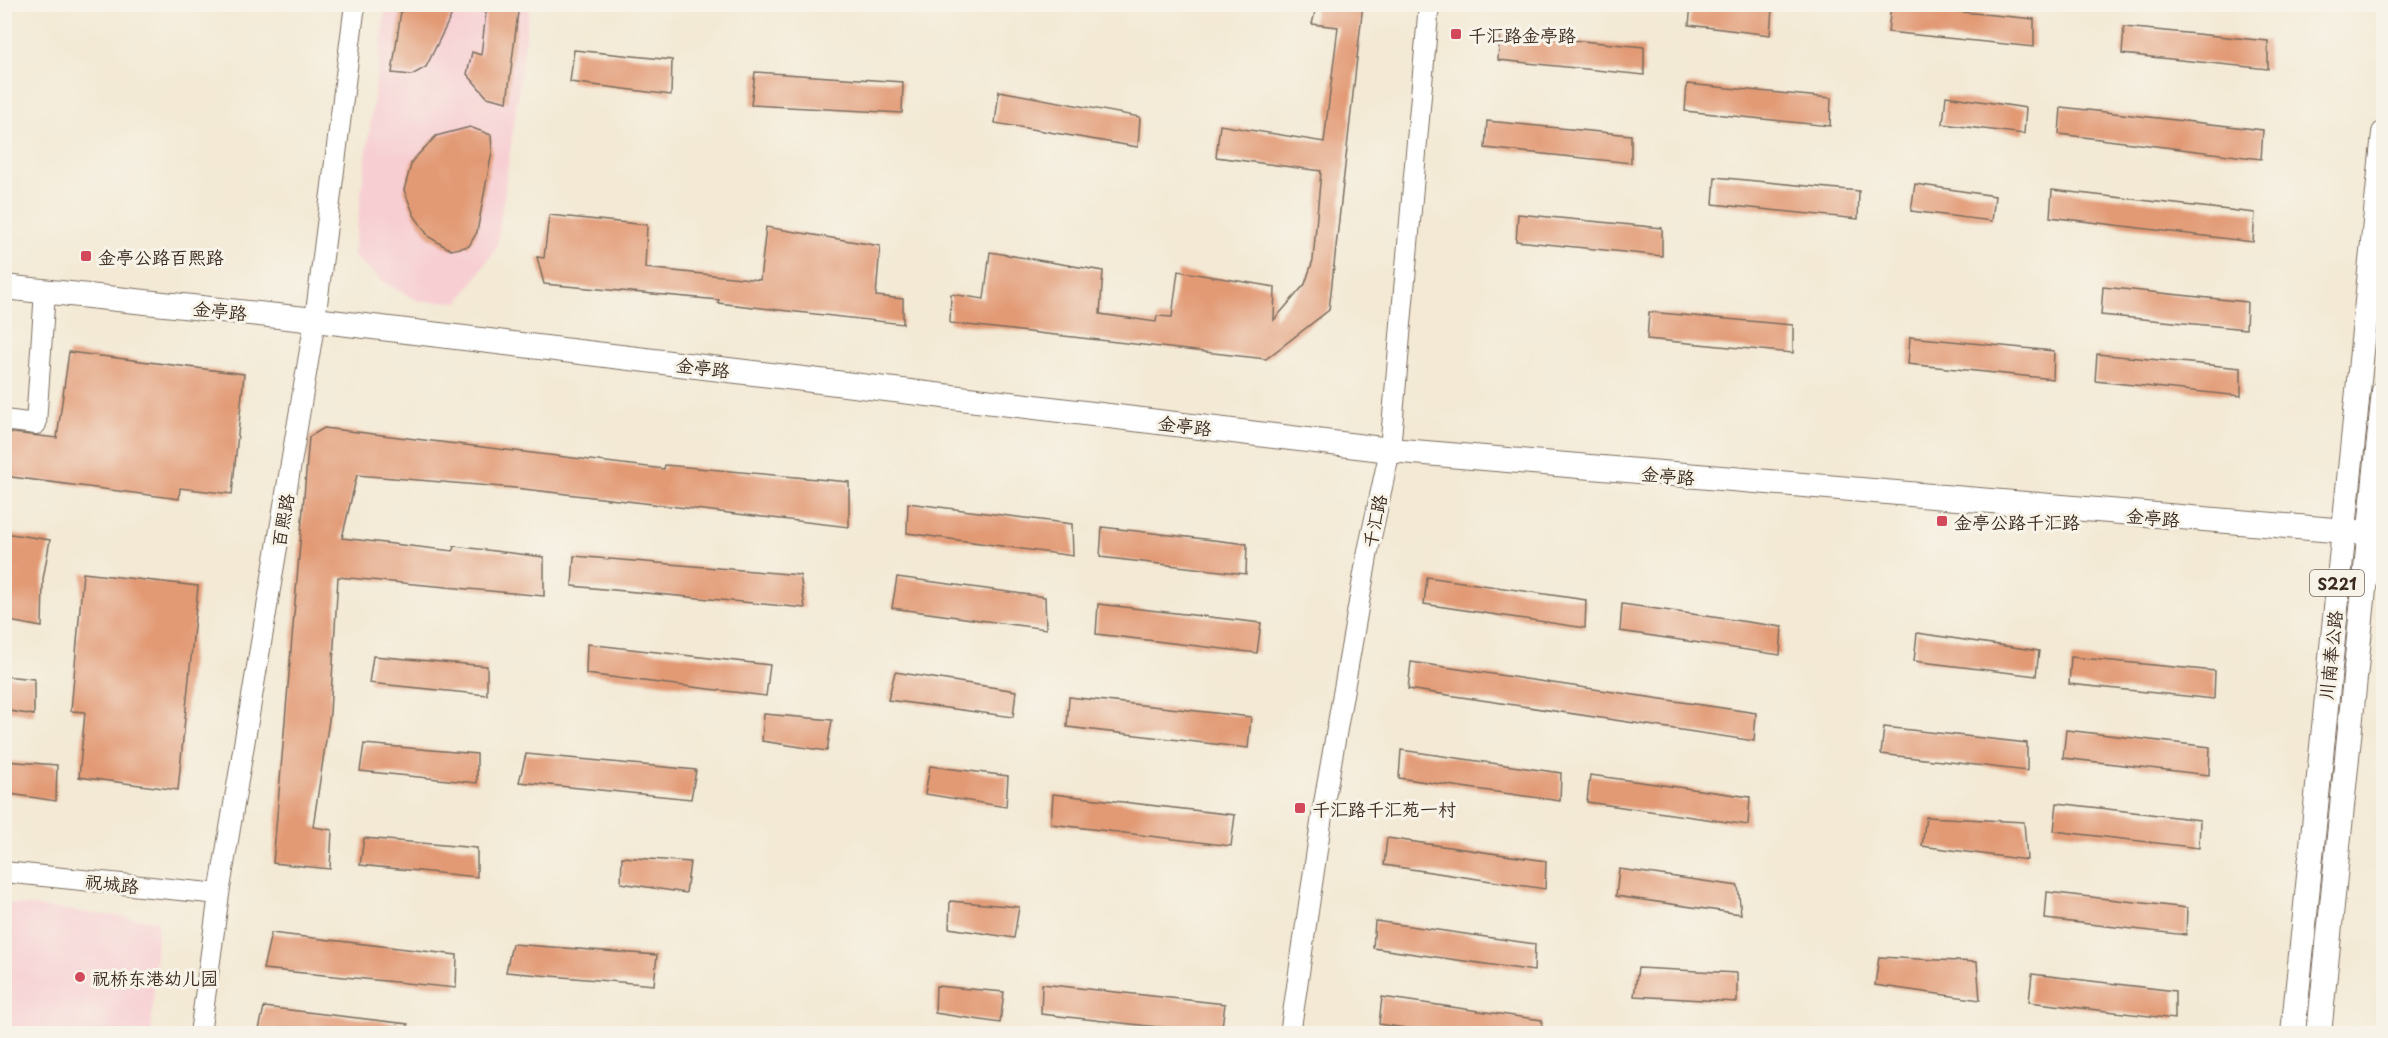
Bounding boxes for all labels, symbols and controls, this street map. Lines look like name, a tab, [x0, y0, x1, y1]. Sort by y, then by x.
place label: 千汇路金亭路	[1468, 21, 1576, 48]
marker: 千汇路金亭路	[1449, 27, 1463, 41]
place label: 金亭公路百熙路	[98, 243, 224, 270]
marker: 金亭公路百熙路	[79, 249, 93, 263]
street label: 金亭路	[192, 294, 248, 326]
street label: 金亭路	[675, 350, 731, 384]
street label: 金亭路	[1157, 408, 1213, 442]
street label: 金亭路	[1640, 459, 1696, 491]
street label: 百熙路	[264, 491, 300, 549]
street label: 千汇路	[1355, 492, 1393, 550]
street label: 金亭路	[2125, 501, 2181, 533]
place label: 金亭公路千汇路	[1954, 508, 2080, 535]
marker: 金亭公路千汇路	[1935, 514, 1949, 528]
road number: S221	[2310, 570, 2364, 596]
street label: 川南奉公路	[2312, 609, 2348, 701]
place label: 千汇路千汇苑一村	[1312, 795, 1456, 822]
marker: 千汇路千汇苑一村	[1293, 801, 1307, 815]
street label: 祝城路	[84, 867, 140, 899]
place label: 祝桥东港幼儿园	[92, 964, 218, 991]
marker: 祝桥东港幼儿园	[73, 970, 87, 984]

